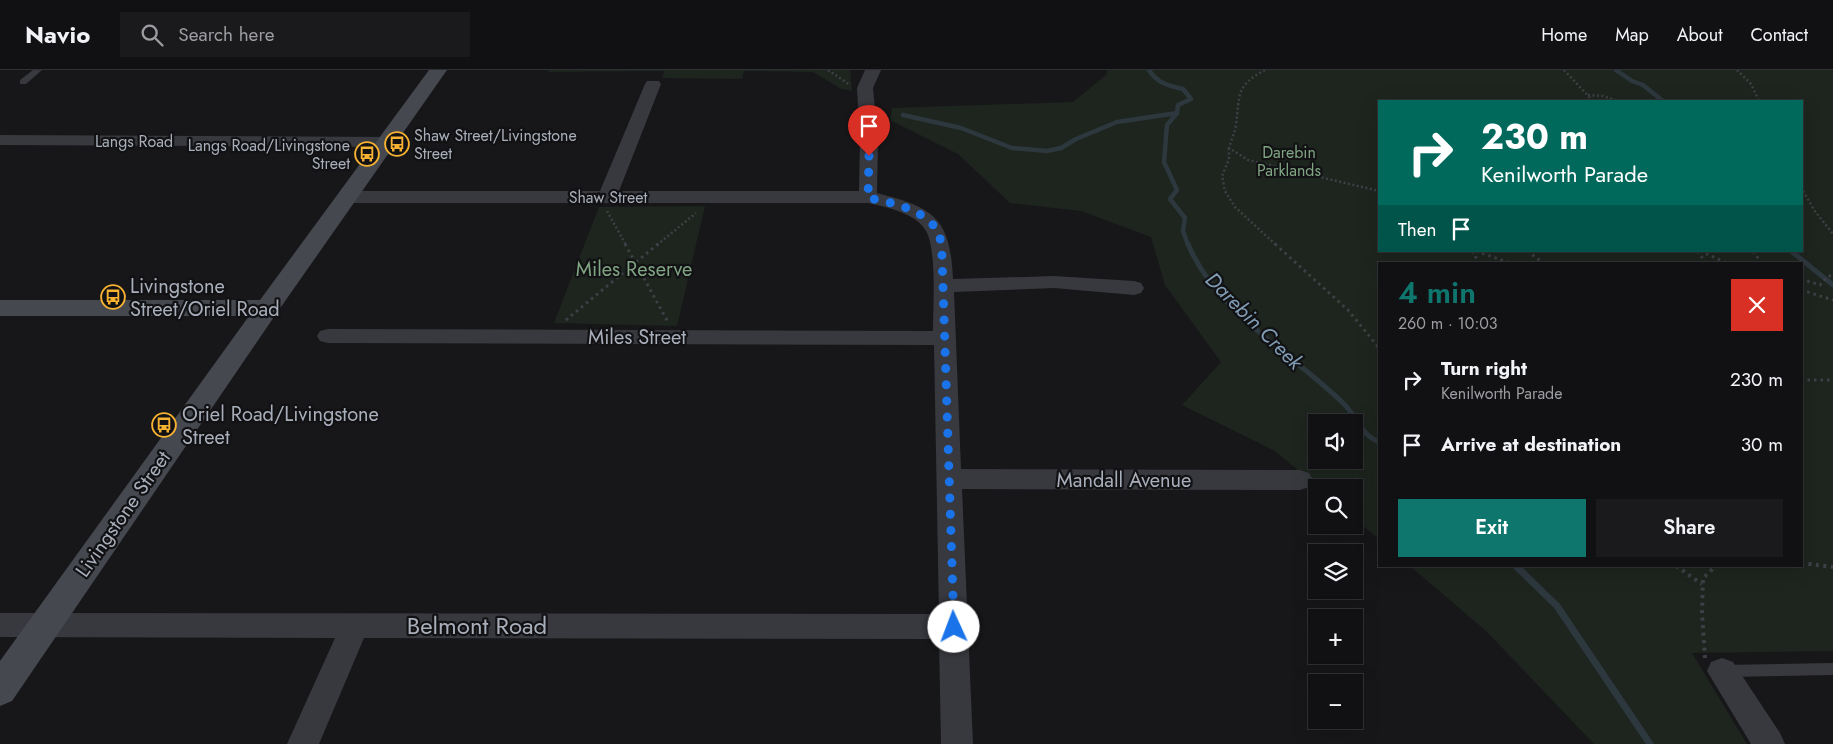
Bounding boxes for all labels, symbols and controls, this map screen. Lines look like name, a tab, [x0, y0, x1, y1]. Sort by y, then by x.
search box	[120, 12, 470, 57]
text: Navio	[25, 17, 90, 52]
icon: search	[138, 21, 166, 49]
text: Search here	[178, 21, 274, 48]
text: Home	[1541, 22, 1587, 48]
text: Map	[1615, 22, 1649, 48]
text: About	[1677, 22, 1722, 48]
text: Contact	[1750, 22, 1808, 48]
pin	[848, 105, 890, 156]
icon: arrive	[855, 112, 883, 140]
text: 230 m	[1481, 112, 1588, 162]
icon: right	[1398, 120, 1463, 185]
place label: Shaw Street/Livingstone Street	[414, 124, 577, 165]
street label: Langs Road	[95, 130, 173, 153]
bus stop icon: Shaw Street/Livingstone Street	[384, 131, 410, 157]
place label: Langs Road/Livingstone Street	[188, 134, 350, 175]
bus stop icon: Langs Road/Livingstone Street	[354, 141, 380, 167]
park label: Darebin Parklands	[1257, 141, 1321, 182]
text: Kenilworth Parade	[1481, 158, 1648, 190]
street label: Shaw Street	[569, 186, 647, 209]
icon: arrive	[1447, 215, 1475, 243]
text: Then	[1398, 216, 1437, 243]
park label: Miles Reserve	[576, 255, 692, 284]
water label: Darebin Creek	[1198, 265, 1310, 377]
text: 4 min	[1398, 271, 1476, 314]
place label: Livingstone Street/Oriel Road	[130, 272, 280, 324]
button: close	[1731, 279, 1783, 331]
bus stop icon: Livingstone Street/Oriel Road	[100, 284, 126, 310]
text: 260 m · 10:03	[1398, 312, 1498, 335]
street label: Miles Street	[588, 323, 686, 352]
text: Turn right	[1441, 355, 1527, 382]
icon: right	[1398, 366, 1426, 394]
text: 230 m	[1730, 366, 1783, 393]
text: Kenilworth Parade	[1441, 382, 1562, 405]
place label: Oriel Road/Livingstone Street	[182, 400, 379, 452]
bus stop icon: Oriel Road/Livingstone Street	[151, 412, 177, 438]
map controls	[1308, 414, 1363, 729]
button: sound	[1308, 414, 1363, 469]
icon: arrive	[1398, 431, 1426, 459]
text: Arrive at destination	[1441, 431, 1621, 458]
text: 30 m	[1741, 431, 1783, 458]
street label: Livingstone Street	[69, 445, 178, 583]
street label: Mandall Avenue	[1057, 466, 1191, 495]
button: search	[1308, 479, 1363, 534]
button: Exit	[1398, 499, 1586, 557]
button: Share	[1596, 499, 1783, 557]
button: layers	[1308, 544, 1363, 599]
position arrow	[927, 600, 979, 652]
street label: Belmont Road	[407, 608, 547, 643]
button: +	[1308, 609, 1363, 664]
button: −	[1308, 674, 1363, 729]

